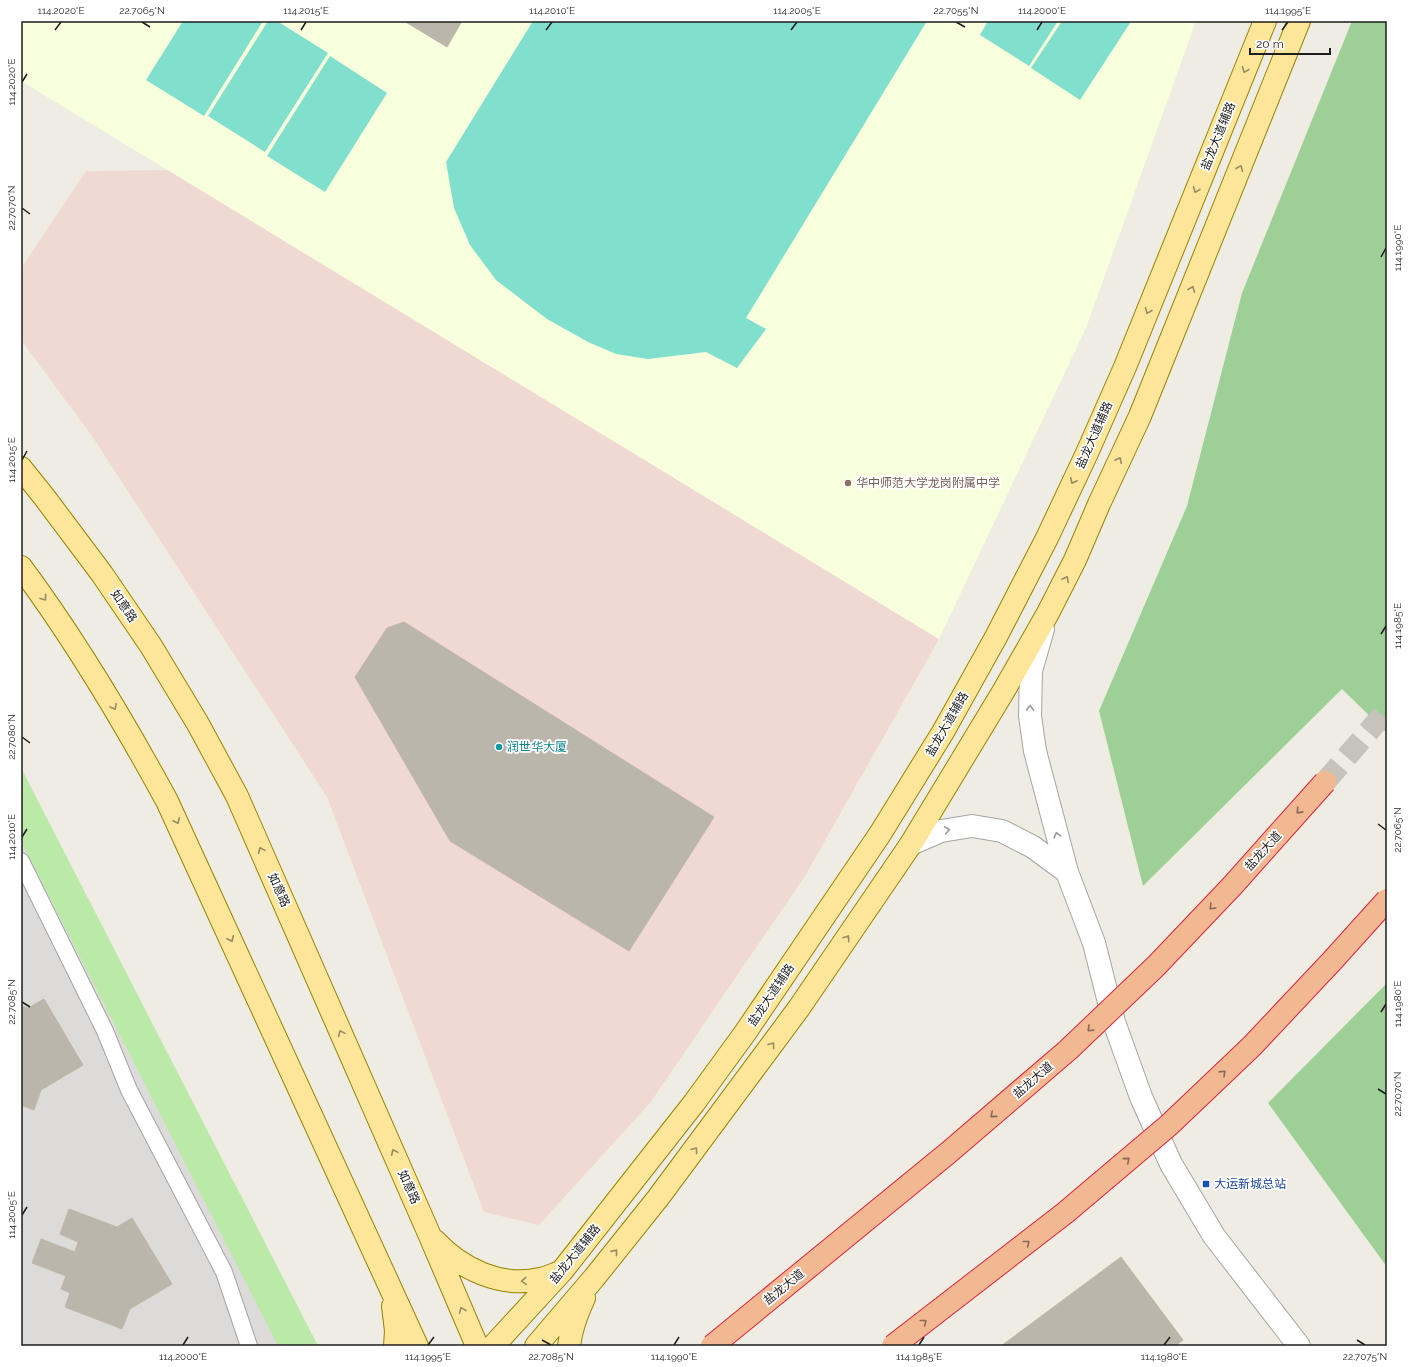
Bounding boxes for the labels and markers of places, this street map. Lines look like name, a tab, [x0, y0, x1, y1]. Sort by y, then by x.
place label: 华中师范大学龙岗附属中学	[856, 476, 1000, 490]
marker: 华中师范大学龙岗附属中学	[843, 478, 853, 488]
place label: 润世华大厦	[507, 740, 567, 754]
marker: 润世华大厦	[494, 742, 504, 752]
place label: 大运新城总站	[1214, 1177, 1286, 1191]
marker: 大运新城总站	[1201, 1179, 1211, 1189]

